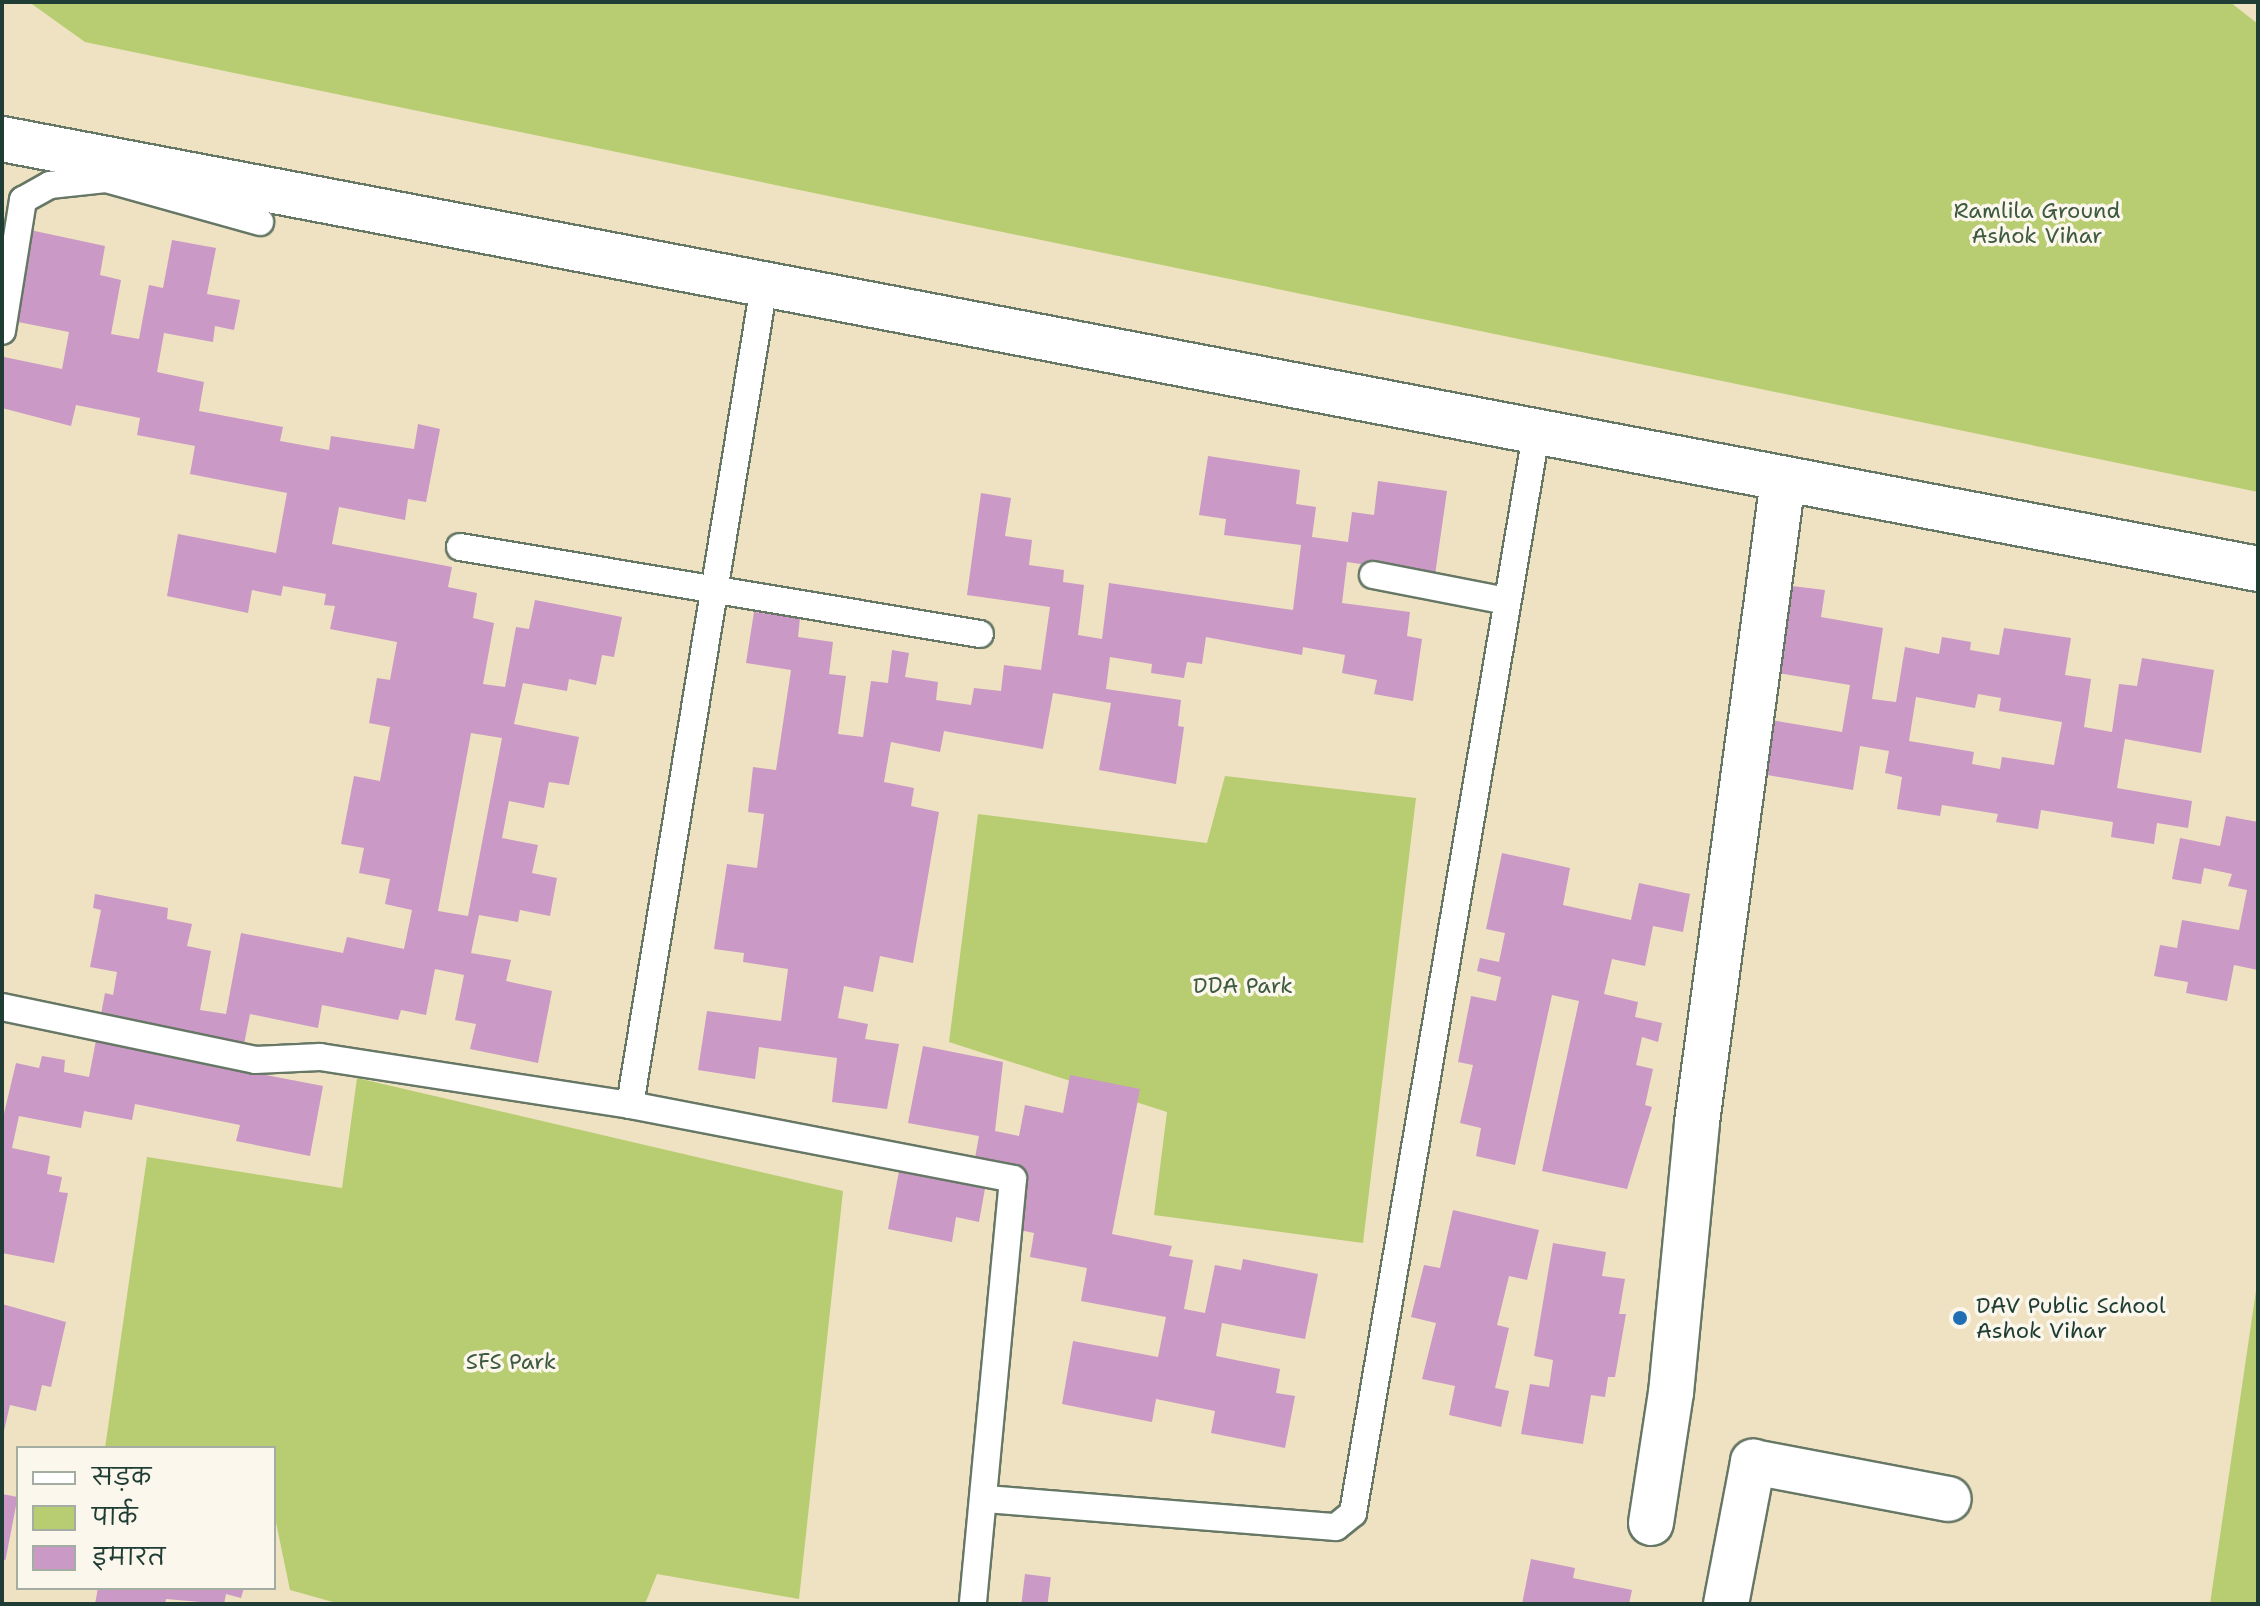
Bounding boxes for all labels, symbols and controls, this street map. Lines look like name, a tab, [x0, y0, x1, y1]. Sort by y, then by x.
park label: Ramlila Ground Ashok Vihar	[1954, 197, 2120, 248]
park label: DDA Park	[1193, 973, 1293, 999]
place label: DAV Public School Ashok Vihar	[1976, 1292, 2166, 1344]
marker: DAV Public School Ashok Vihar	[1951, 1309, 1969, 1327]
park label: SFS Park	[466, 1349, 556, 1375]
legend	[16, 1446, 276, 1590]
text: सड़क	[92, 1461, 151, 1493]
text: पार्क	[92, 1501, 137, 1533]
text: इमारत	[92, 1541, 165, 1573]

